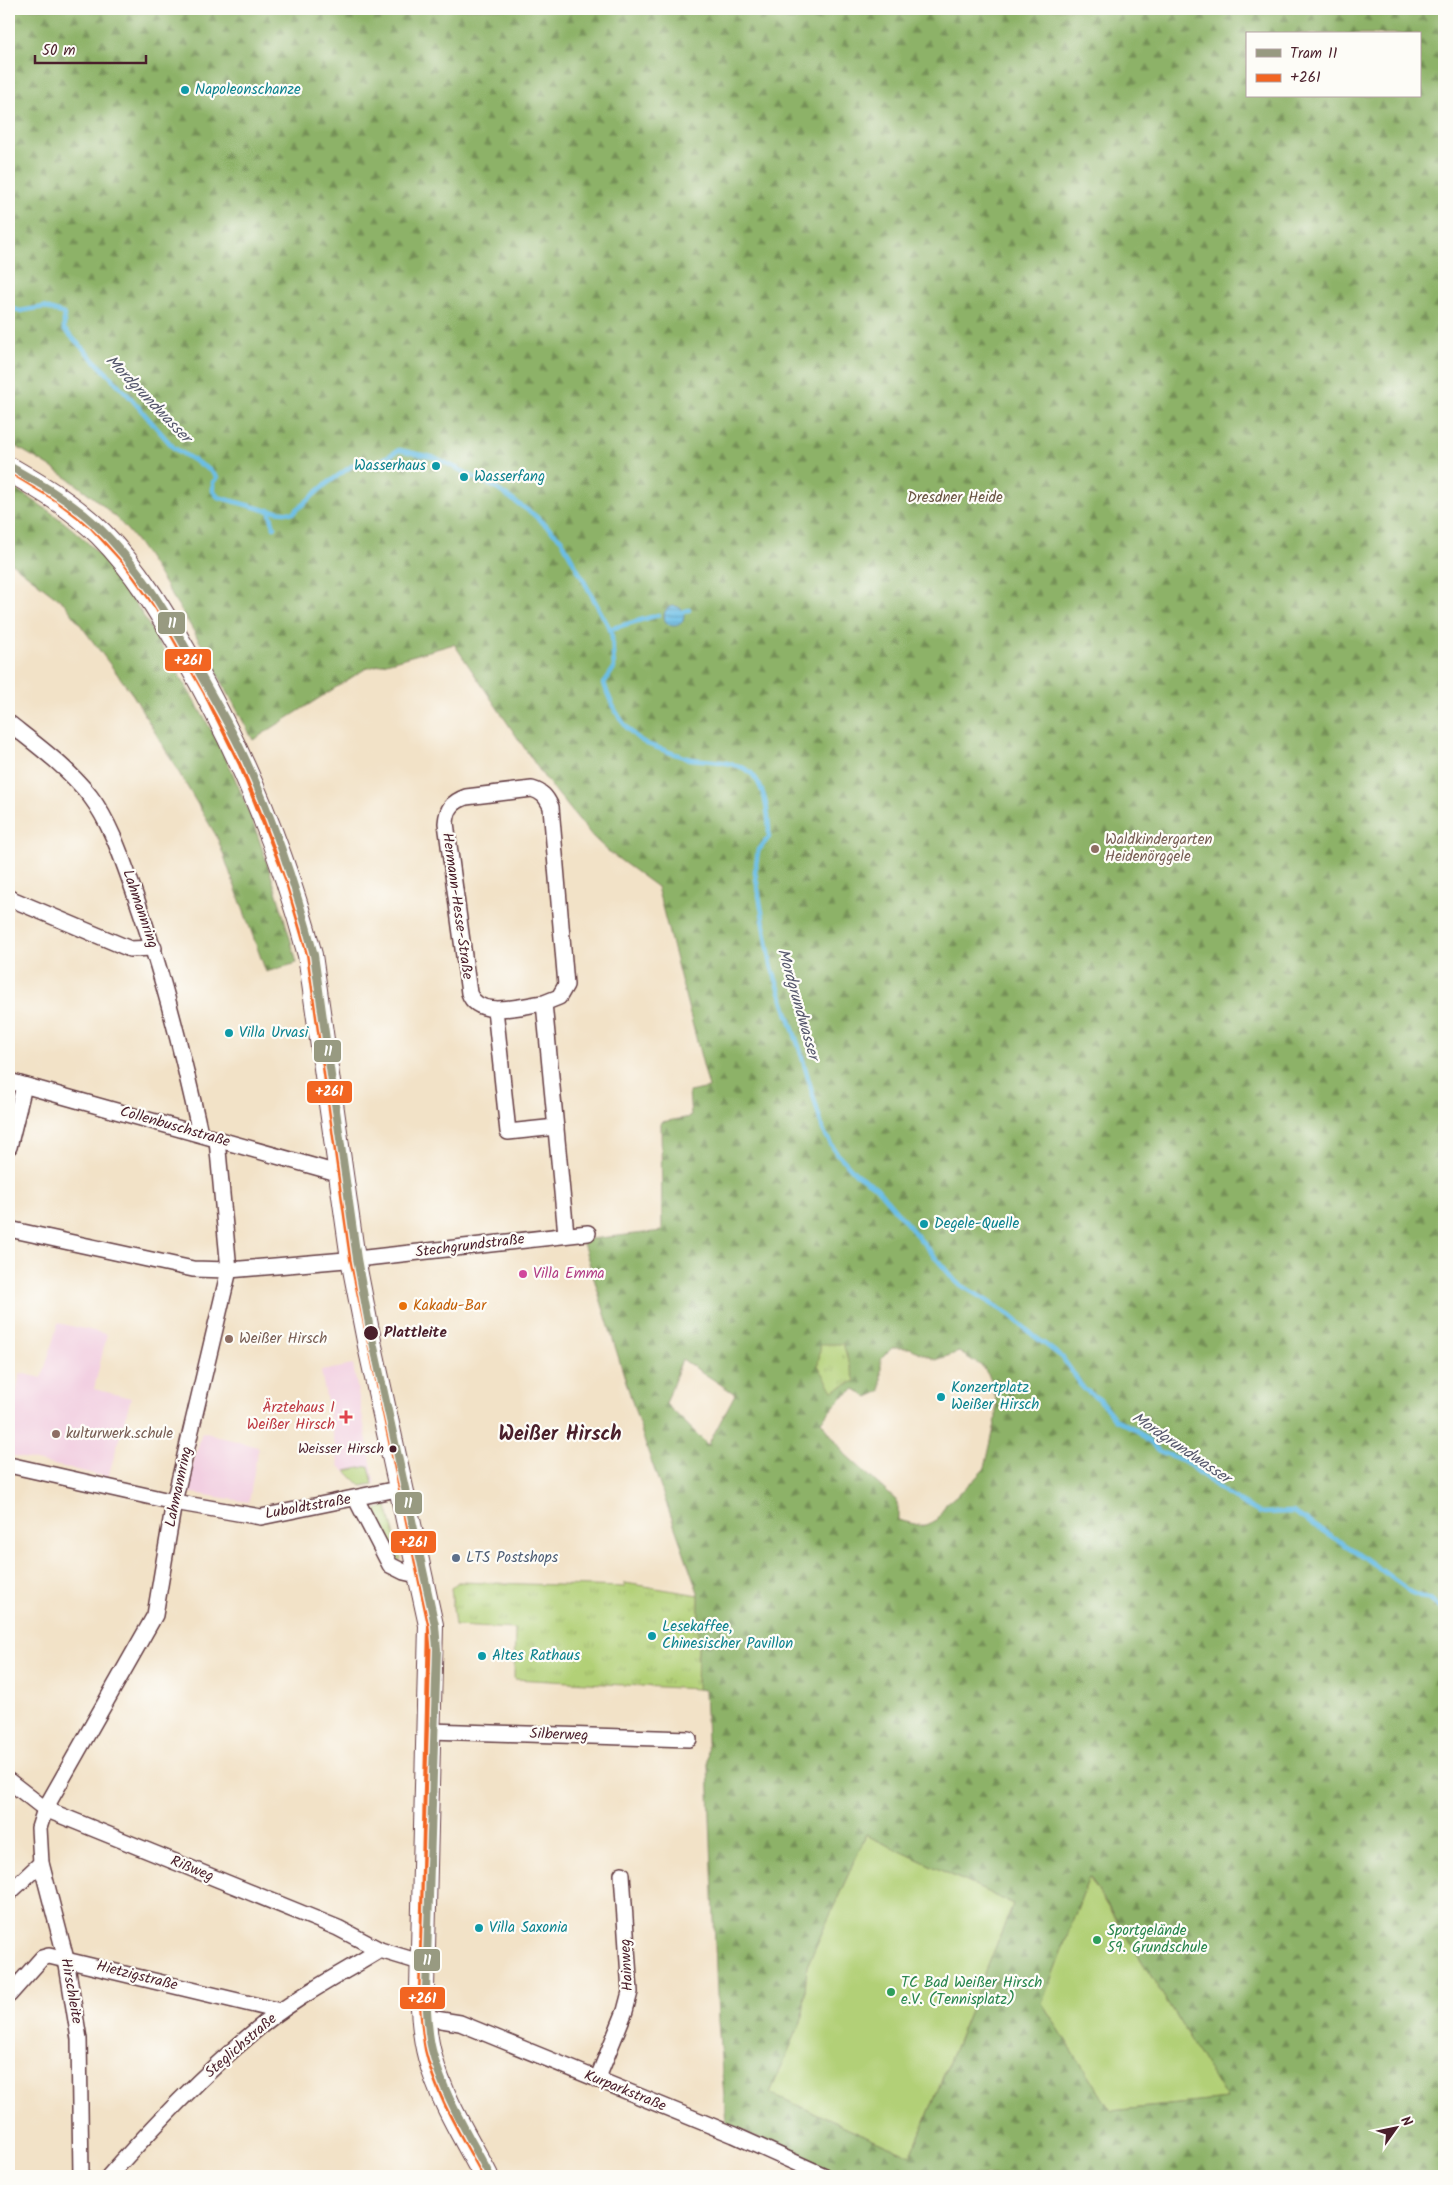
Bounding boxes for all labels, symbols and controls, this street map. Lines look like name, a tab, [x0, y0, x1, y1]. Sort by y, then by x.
scale bar	[35, 32, 146, 64]
legend	[1246, 32, 1420, 98]
text: 50 m	[42, 39, 76, 63]
text: Tram 11	[1290, 42, 1338, 66]
text: +261	[1290, 66, 1321, 90]
place label: Napoleonschanze	[195, 78, 301, 102]
marker: Napoleonschanze	[179, 84, 191, 96]
water label: Mordgrundwasser	[99, 349, 199, 452]
place label: Wasserhaus	[354, 454, 427, 478]
marker: Wasserhaus	[430, 460, 442, 472]
place label: Wasserfang	[474, 465, 545, 489]
marker: Wasserfang	[458, 471, 470, 483]
park label: Dresdner Heide	[907, 486, 1003, 510]
line badge: 11	[157, 611, 186, 635]
text: 11	[168, 613, 177, 635]
line badge: +261	[164, 648, 212, 672]
text: +261	[174, 650, 203, 672]
place label: Waldkindergarten Heidenörggele	[1105, 828, 1212, 869]
street label: Hermann-Hesse-Straße	[435, 831, 479, 981]
marker: Waldkindergarten Heidenörggele	[1089, 843, 1101, 855]
street label: Lahmannring	[115, 866, 165, 952]
water label: Mordgrundwasser	[770, 945, 827, 1066]
place label: Villa Urvasi	[239, 1021, 310, 1045]
marker: Villa Urvasi	[223, 1027, 235, 1039]
line badge: 11	[313, 1039, 342, 1063]
text: 11	[324, 1041, 333, 1063]
line badge: +261	[306, 1080, 353, 1104]
text: +261	[315, 1081, 344, 1103]
street label: Collenbuschstraße	[117, 1100, 233, 1154]
place label: Degele-Quelle	[934, 1212, 1020, 1236]
marker: Degele-Quelle	[918, 1218, 930, 1230]
street label: Stechgrundstraße	[414, 1227, 526, 1265]
place label: Villa Emma	[533, 1262, 605, 1286]
marker: Villa Emma	[517, 1268, 529, 1280]
place label: Kakadu-Bar	[413, 1294, 487, 1318]
marker: Kakadu-Bar	[397, 1300, 409, 1312]
place label: Plattleite	[384, 1321, 447, 1345]
marker: Plattleite	[362, 1324, 380, 1342]
place label: Weißer Hirsch	[239, 1327, 327, 1351]
marker: Weißer Hirsch	[223, 1333, 235, 1345]
place label: Konzertplatz Weißer Hirsch	[951, 1376, 1039, 1417]
marker: Konzertplatz Weißer Hirsch	[935, 1391, 947, 1403]
place label: Ärztehaus I Weißer Hirsch	[247, 1396, 335, 1437]
water label: Mordgrundwasser	[1126, 1406, 1239, 1492]
marker: Ärztehaus I Weißer Hirsch	[339, 1410, 353, 1424]
district label: Weißer Hirsch	[498, 1419, 622, 1451]
place label: kulturwerk.schule	[66, 1422, 173, 1446]
marker: kulturwerk.schule	[50, 1428, 62, 1440]
place label: Weisser Hirsch	[298, 1438, 384, 1460]
street label: Lahmannring	[159, 1444, 199, 1530]
marker: Weisser Hirsch	[388, 1444, 398, 1454]
street label: Luboldtstraße	[263, 1488, 353, 1526]
line badge: 11	[394, 1491, 423, 1515]
text: 11	[404, 1493, 413, 1515]
line badge: +261	[390, 1530, 437, 1554]
text: +261	[399, 1532, 428, 1554]
place label: LTS Postshops	[466, 1546, 559, 1570]
marker: LTS Postshops	[450, 1552, 462, 1564]
place label: Lesekaffee, Chinesischer Pavillon	[662, 1615, 793, 1656]
marker: Lesekaffee, Chinesischer Pavillon	[646, 1630, 658, 1642]
place label: Altes Rathaus	[492, 1644, 581, 1668]
marker: Altes Rathaus	[476, 1650, 488, 1662]
street label: Silberweg	[529, 1722, 589, 1748]
street label: Rißweg	[167, 1849, 217, 1889]
place label: Villa Saxonia	[489, 1916, 568, 1940]
place label: Sportgelände 59. Grundschule	[1107, 1919, 1208, 1960]
marker: Villa Saxonia	[473, 1922, 485, 1934]
marker: Sportgelände 59. Grundschule	[1091, 1934, 1103, 1946]
street label: Hainweg	[614, 1938, 640, 1992]
line badge: 11	[413, 1948, 441, 1972]
text: 11	[423, 1950, 432, 1972]
street label: Hietzigstraße	[94, 1954, 180, 1998]
street label: Hirschleite	[53, 1956, 89, 2026]
place label: TC Bad Weißer Hirsch e.V. (Tennisplatz)	[901, 1971, 1042, 2012]
line badge: +261	[399, 1986, 446, 2010]
marker: TC Bad Weißer Hirsch e.V. (Tennisplatz)	[885, 1986, 897, 1998]
text: +261	[408, 1988, 437, 2010]
street label: Steglichstraße	[199, 2007, 283, 2084]
street label: Kurparkstraße	[580, 2064, 670, 2119]
north arrow	[1370, 2102, 1420, 2152]
text: N	[1394, 2112, 1418, 2131]

